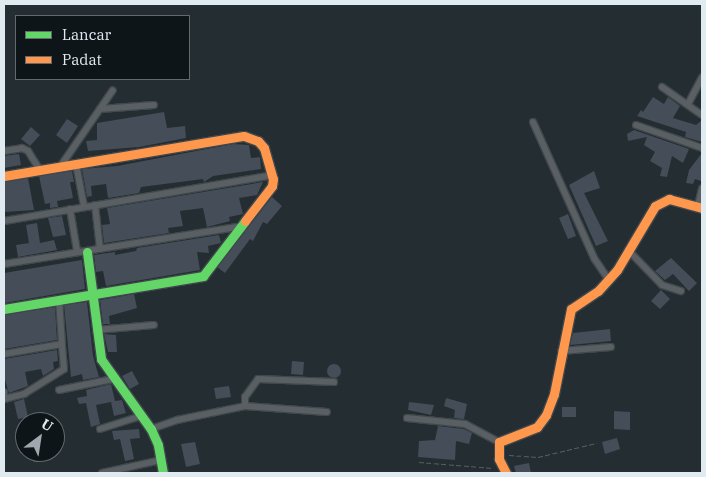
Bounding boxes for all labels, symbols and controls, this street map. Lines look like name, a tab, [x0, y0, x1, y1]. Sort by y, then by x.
legend	[15, 15, 190, 80]
text: Lancar	[62, 25, 111, 44]
text: Padat	[62, 50, 102, 69]
north arrow	[15, 412, 65, 462]
text: U	[38, 415, 56, 435]

